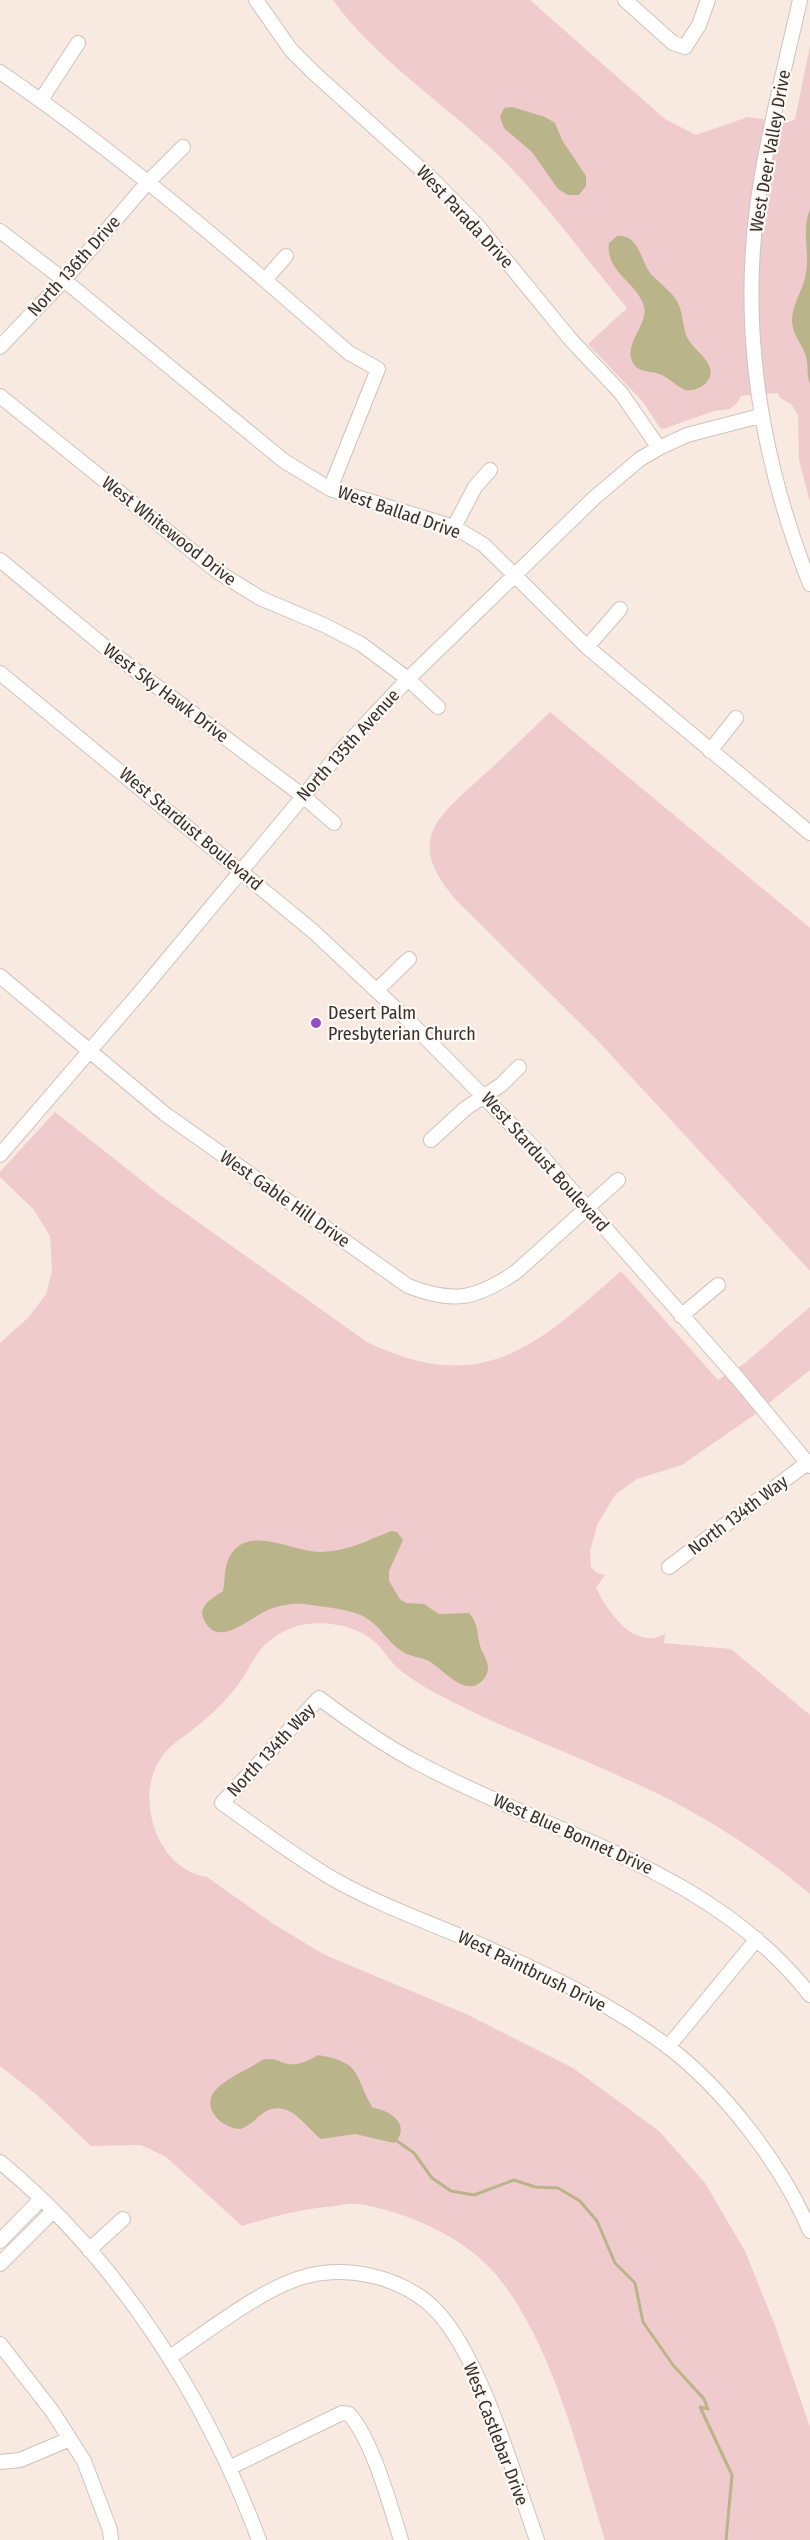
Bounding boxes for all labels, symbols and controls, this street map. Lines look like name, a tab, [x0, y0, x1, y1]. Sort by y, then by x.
street label: West Deer Valley Drive	[745, 68, 795, 234]
street label: West Parada Drive	[412, 161, 518, 273]
street label: North 136th Drive	[23, 211, 125, 321]
street label: West Whitewood Drive	[97, 472, 241, 590]
street label: West Ballad Drive	[335, 481, 464, 543]
street label: West Sky Hawk Drive	[99, 639, 233, 748]
street label: North 135th Avenue	[292, 684, 404, 806]
street label: West Stardust Boulevard	[115, 763, 267, 895]
place label: Desert Palm Presbyterian Church	[328, 1002, 476, 1045]
marker: Desert Palm Presbyterian Church	[309, 1016, 323, 1030]
street label: West Stardust Boulevard	[476, 1088, 614, 1236]
street label: West Gable Hill Drive	[216, 1146, 354, 1252]
street label: North 134th Way	[684, 1470, 792, 1560]
street label: North 134th Way	[222, 1699, 320, 1801]
street label: West Blue Bonnet Drive	[490, 1789, 656, 1879]
street label: West Paintbrush Drive	[454, 1926, 610, 2016]
street label: West Castlebar Drive	[459, 2359, 533, 2509]

